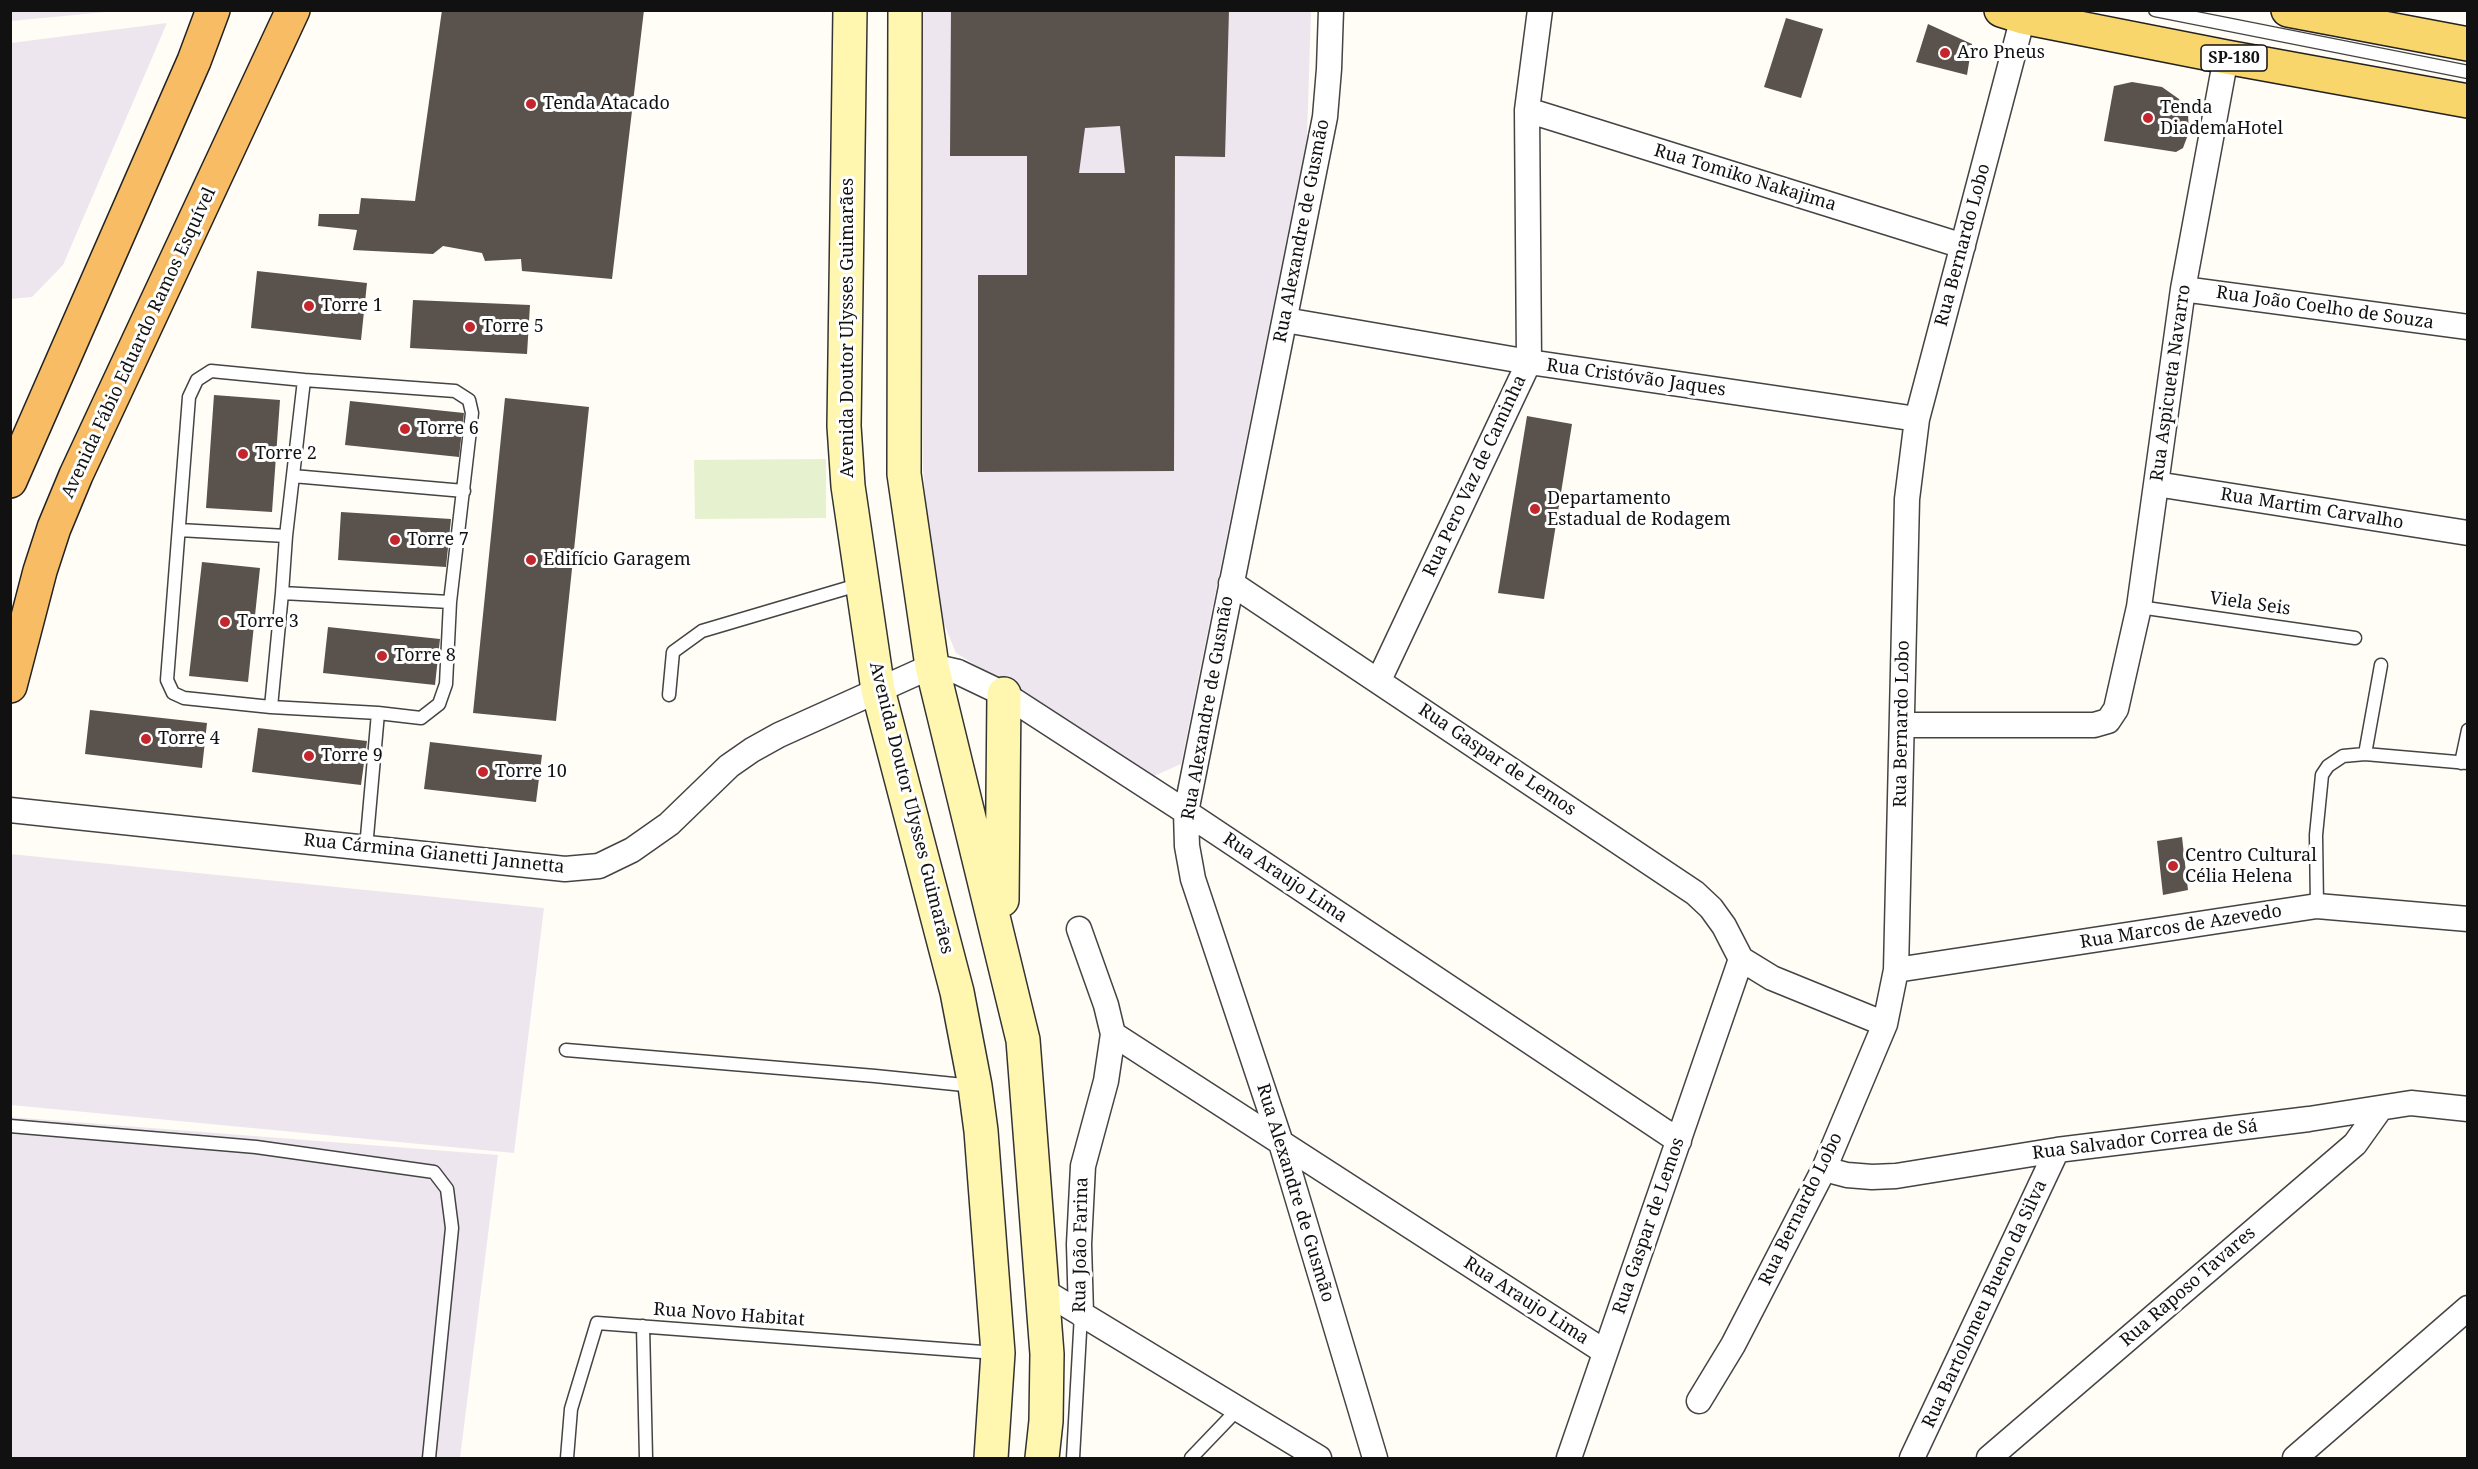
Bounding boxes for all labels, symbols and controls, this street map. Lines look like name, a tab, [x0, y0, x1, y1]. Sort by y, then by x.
place label: Aro Pneus	[1957, 42, 2045, 64]
road number: SP-180	[2201, 45, 2267, 71]
marker: Aro Pneus	[1938, 46, 1952, 60]
place label: Tenda Atacado	[543, 93, 670, 115]
marker: Tenda Atacado	[524, 97, 538, 111]
place label: Tenda DiademaHotel	[2160, 97, 2283, 140]
marker: Tenda DiademaHotel	[2141, 111, 2155, 125]
street label: Rua Alexandre de Gusmão	[1270, 117, 1334, 345]
street label: Rua Tomiko Nakajima	[1651, 140, 1839, 216]
street label: Rua Bernardo Lobo	[1931, 161, 1995, 329]
street label: Avenida Doutor Ulysses Guimarães	[837, 178, 859, 478]
street label: Avenida Fábio Eduardo Ramos Esquível	[57, 184, 221, 502]
street label: Rua João Coelho de Souza	[2215, 282, 2435, 334]
street label: Rua Aspicueta Navarro	[2146, 283, 2196, 483]
place label: Torre 1	[321, 295, 383, 317]
marker: Torre 1	[302, 299, 316, 313]
place label: Torre 5	[482, 316, 544, 338]
marker: Torre 5	[463, 320, 477, 334]
street label: Rua Cristóvão Jaques	[1545, 355, 1727, 401]
street label: Rua Pero Vaz de Caminha	[1419, 372, 1531, 580]
place label: Torre 6	[417, 418, 479, 440]
marker: Torre 6	[398, 422, 412, 436]
place label: Torre 2	[255, 443, 317, 465]
marker: Torre 2	[236, 447, 250, 461]
street label: Rua Martim Carvalho	[2219, 484, 2405, 534]
place label: Departamento Estadual de Rodagem	[1547, 488, 1731, 530]
marker: Departamento Estadual de Rodagem	[1528, 502, 1542, 516]
place label: Torre 7	[407, 529, 469, 551]
marker: Torre 7	[388, 533, 402, 547]
place label: Edifício Garagem	[543, 549, 691, 571]
marker: Edifício Garagem	[524, 553, 538, 567]
street label: Viela Seis	[2208, 588, 2292, 620]
street label: Rua Alexandre de Gusmão	[1178, 594, 1238, 822]
place label: Torre 3	[237, 611, 299, 633]
marker: Torre 3	[218, 615, 232, 629]
street label: Rua Bernardo Lobo	[1890, 640, 1914, 808]
place label: Torre 8	[394, 645, 456, 667]
marker: Torre 8	[375, 649, 389, 663]
street label: Avenida Doutor Ulysses Guimarães	[864, 660, 958, 956]
street label: Rua Gaspar de Lemos	[1414, 699, 1580, 821]
place label: Torre 4	[158, 728, 220, 750]
marker: Torre 4	[139, 732, 153, 746]
place label: Torre 9	[321, 745, 383, 767]
marker: Torre 9	[302, 749, 316, 763]
place label: Torre 10	[495, 761, 567, 783]
marker: Torre 10	[476, 765, 490, 779]
street label: Rua Araujo Lima	[1219, 829, 1351, 927]
street label: Rua Cármina Gianetti Jannetta	[302, 830, 566, 878]
place label: Centro Cultural Célia Helena	[2185, 845, 2317, 888]
marker: Centro Cultural Célia Helena	[2166, 859, 2180, 873]
street label: Rua Marcos de Azevedo	[2079, 900, 2283, 954]
street label: Rua Alexandre de Gusmão	[1251, 1081, 1339, 1305]
street label: Rua Salvador Correa de Sá	[2031, 1115, 2259, 1165]
street label: Rua Bernardo Lobo	[1755, 1129, 1847, 1289]
street label: Rua Gaspar de Lemos	[1609, 1135, 1689, 1317]
street label: Rua João Farina	[1069, 1177, 1093, 1313]
street label: Rua Bartolomeu Bueno da Silva	[1918, 1177, 2052, 1431]
street label: Rua Raposo Tavares	[2116, 1222, 2260, 1352]
street label: Rua Araujo Lima	[1459, 1252, 1593, 1350]
street label: Rua Novo Habitat	[653, 1299, 805, 1331]

